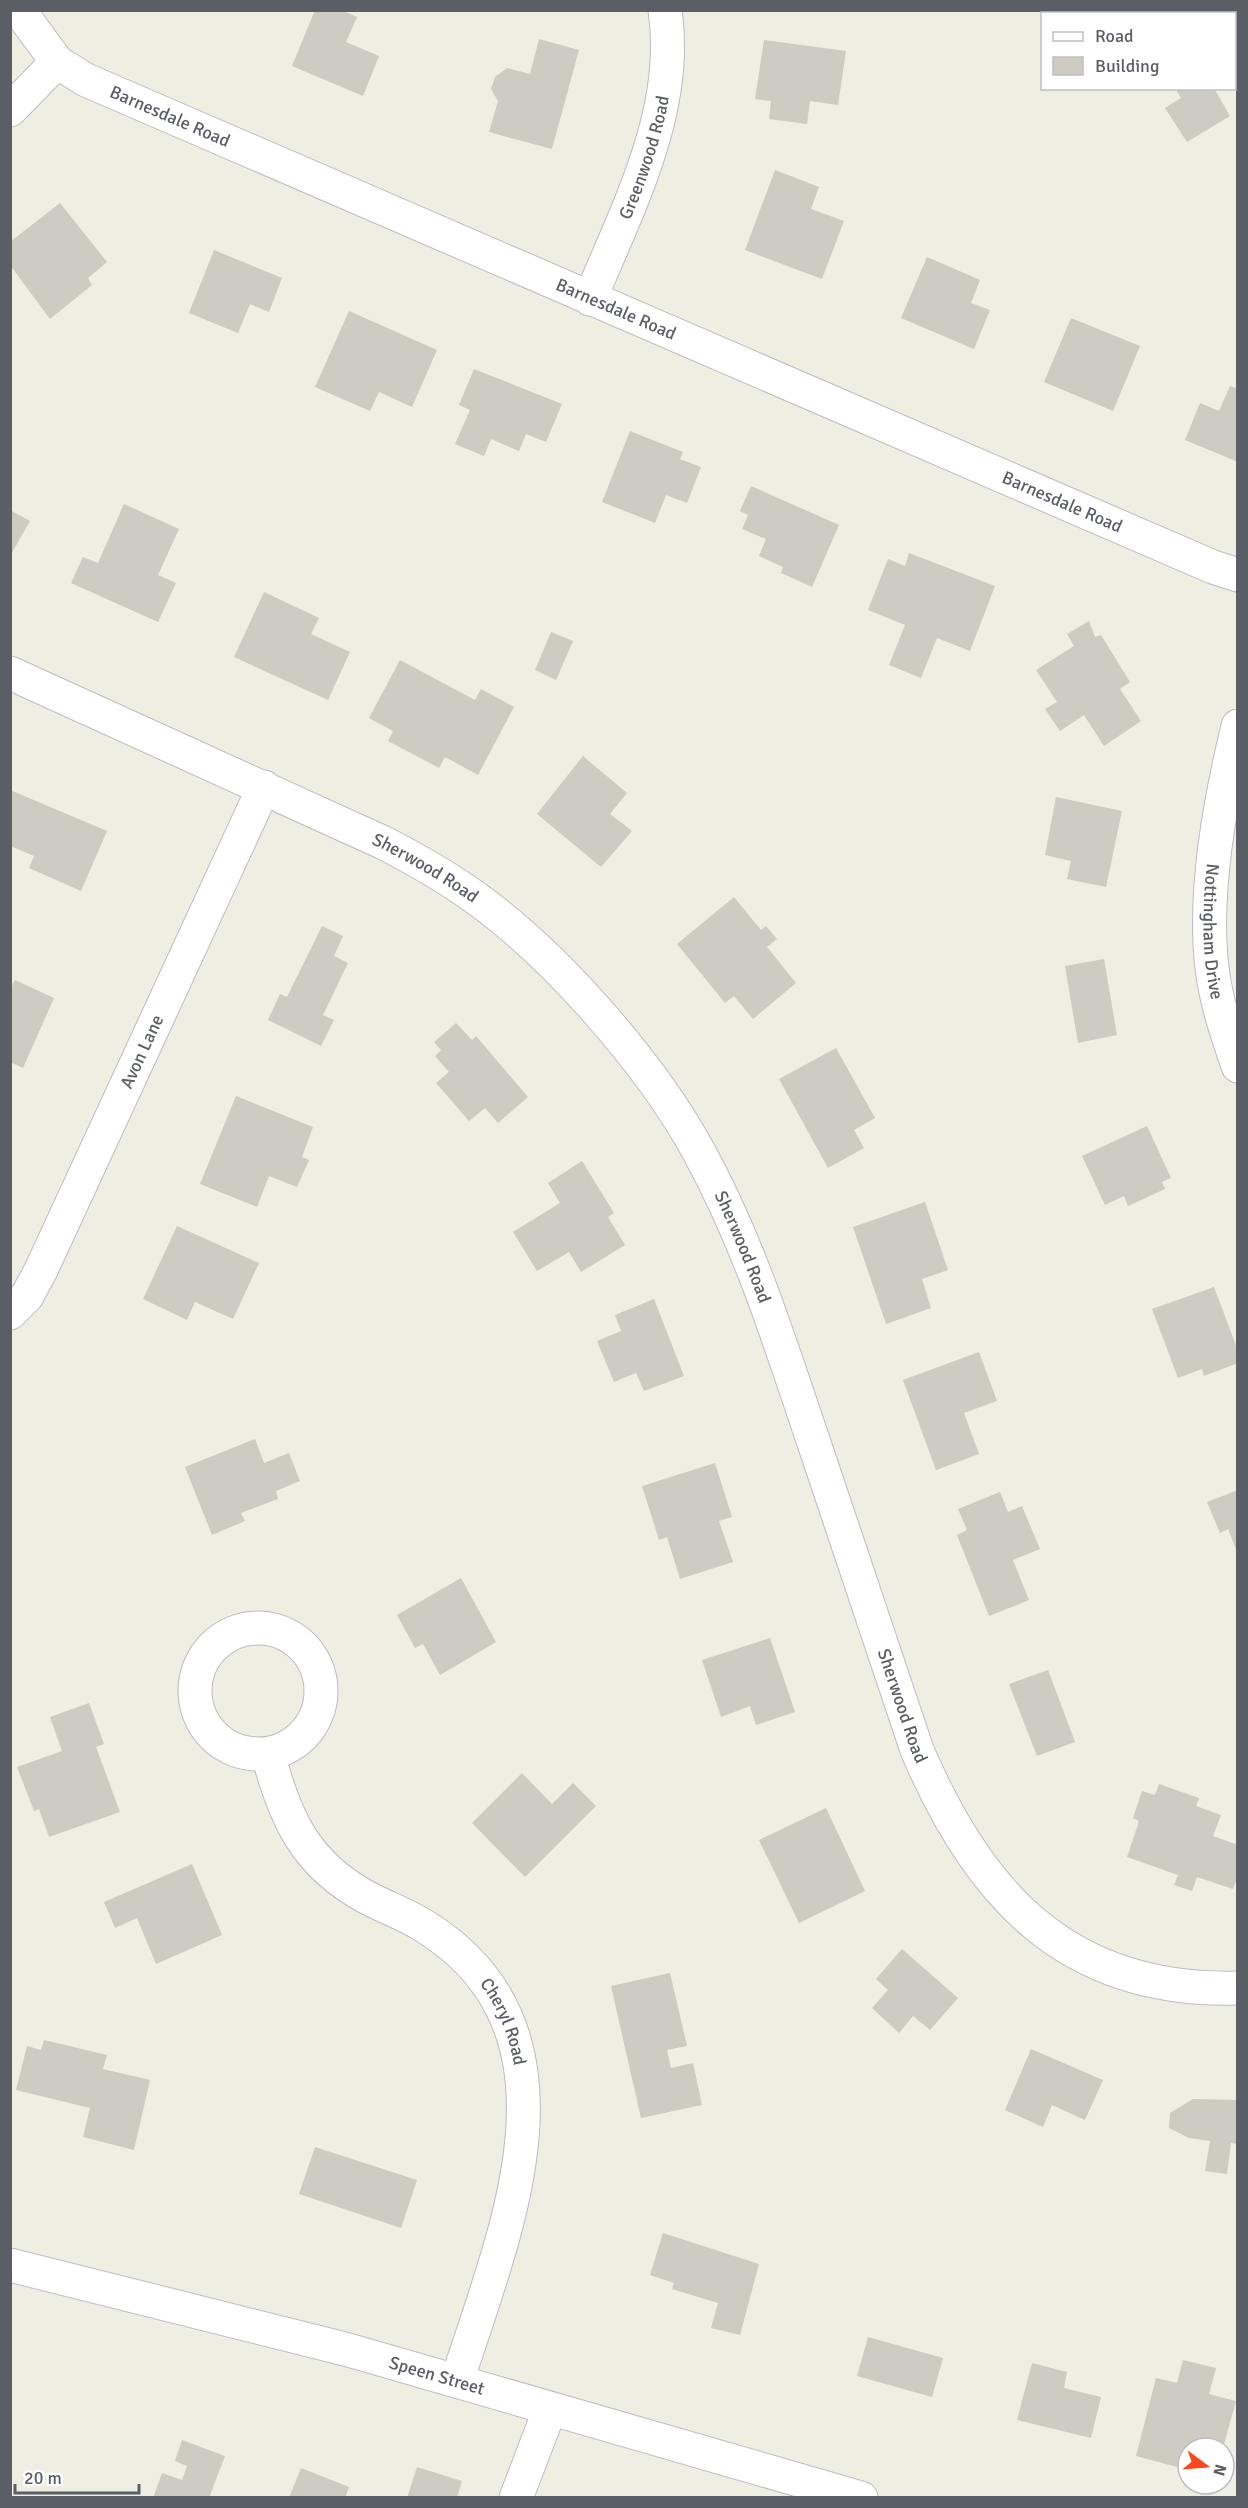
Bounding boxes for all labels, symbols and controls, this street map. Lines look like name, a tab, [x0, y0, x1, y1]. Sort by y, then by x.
legend	[1041, 12, 1236, 90]
text: Road	[1095, 25, 1134, 47]
text: Building	[1095, 55, 1159, 77]
street label: Barnesdale Road	[107, 81, 233, 152]
street label: Greenwood Road	[614, 94, 674, 223]
street label: Barnesdale Road	[553, 273, 680, 345]
street label: Barnesdale Road	[999, 466, 1126, 537]
street label: Sherwood Road	[369, 828, 483, 907]
street label: Nottingham Drive	[1198, 863, 1228, 1001]
street label: Avon Lane	[115, 1011, 168, 1092]
street label: Sherwood Road	[710, 1187, 776, 1306]
street label: Sherwood Road	[873, 1646, 932, 1767]
street label: Cheryl Road	[476, 1973, 531, 2067]
street label: Speen Street	[387, 2351, 487, 2400]
north arrow	[1176, 2436, 1236, 2496]
scale bar	[15, 2457, 140, 2495]
text: N	[1208, 2462, 1231, 2478]
text: 20 m	[24, 2467, 62, 2489]

